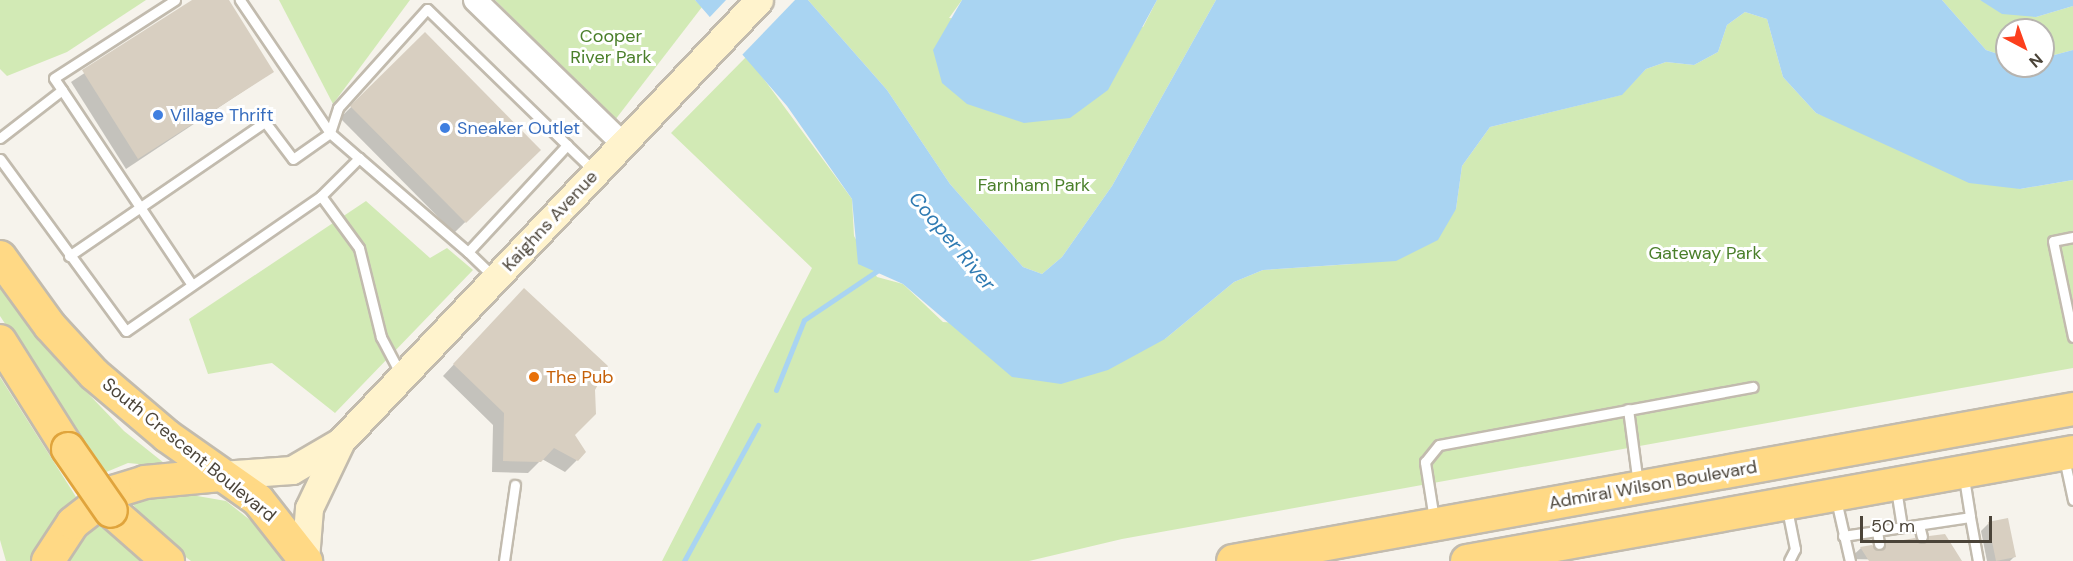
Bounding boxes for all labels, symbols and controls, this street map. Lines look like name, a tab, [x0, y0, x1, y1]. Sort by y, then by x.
north arrow	[1995, 18, 2055, 78]
park label: Cooper River Park	[570, 26, 652, 68]
text: N	[2025, 49, 2047, 72]
place label: Village Thrift	[170, 104, 273, 126]
marker: Village Thrift	[151, 108, 165, 122]
place label: Sneaker Outlet	[457, 117, 580, 139]
marker: Sneaker Outlet	[438, 121, 452, 135]
street label: Kaighns Avenue	[498, 166, 602, 276]
park label: Farnham Park	[978, 174, 1090, 196]
water label: Cooper River	[904, 187, 1000, 295]
park label: Gateway Park	[1648, 242, 1762, 264]
place label: The Pub	[546, 366, 613, 388]
marker: The Pub	[527, 370, 541, 384]
street label: South Crescent Boulevard	[98, 373, 280, 527]
street label: Admiral Wilson Boulevard	[1547, 456, 1759, 514]
scale bar	[1863, 504, 1995, 542]
text: 50 m	[1871, 514, 1915, 538]

